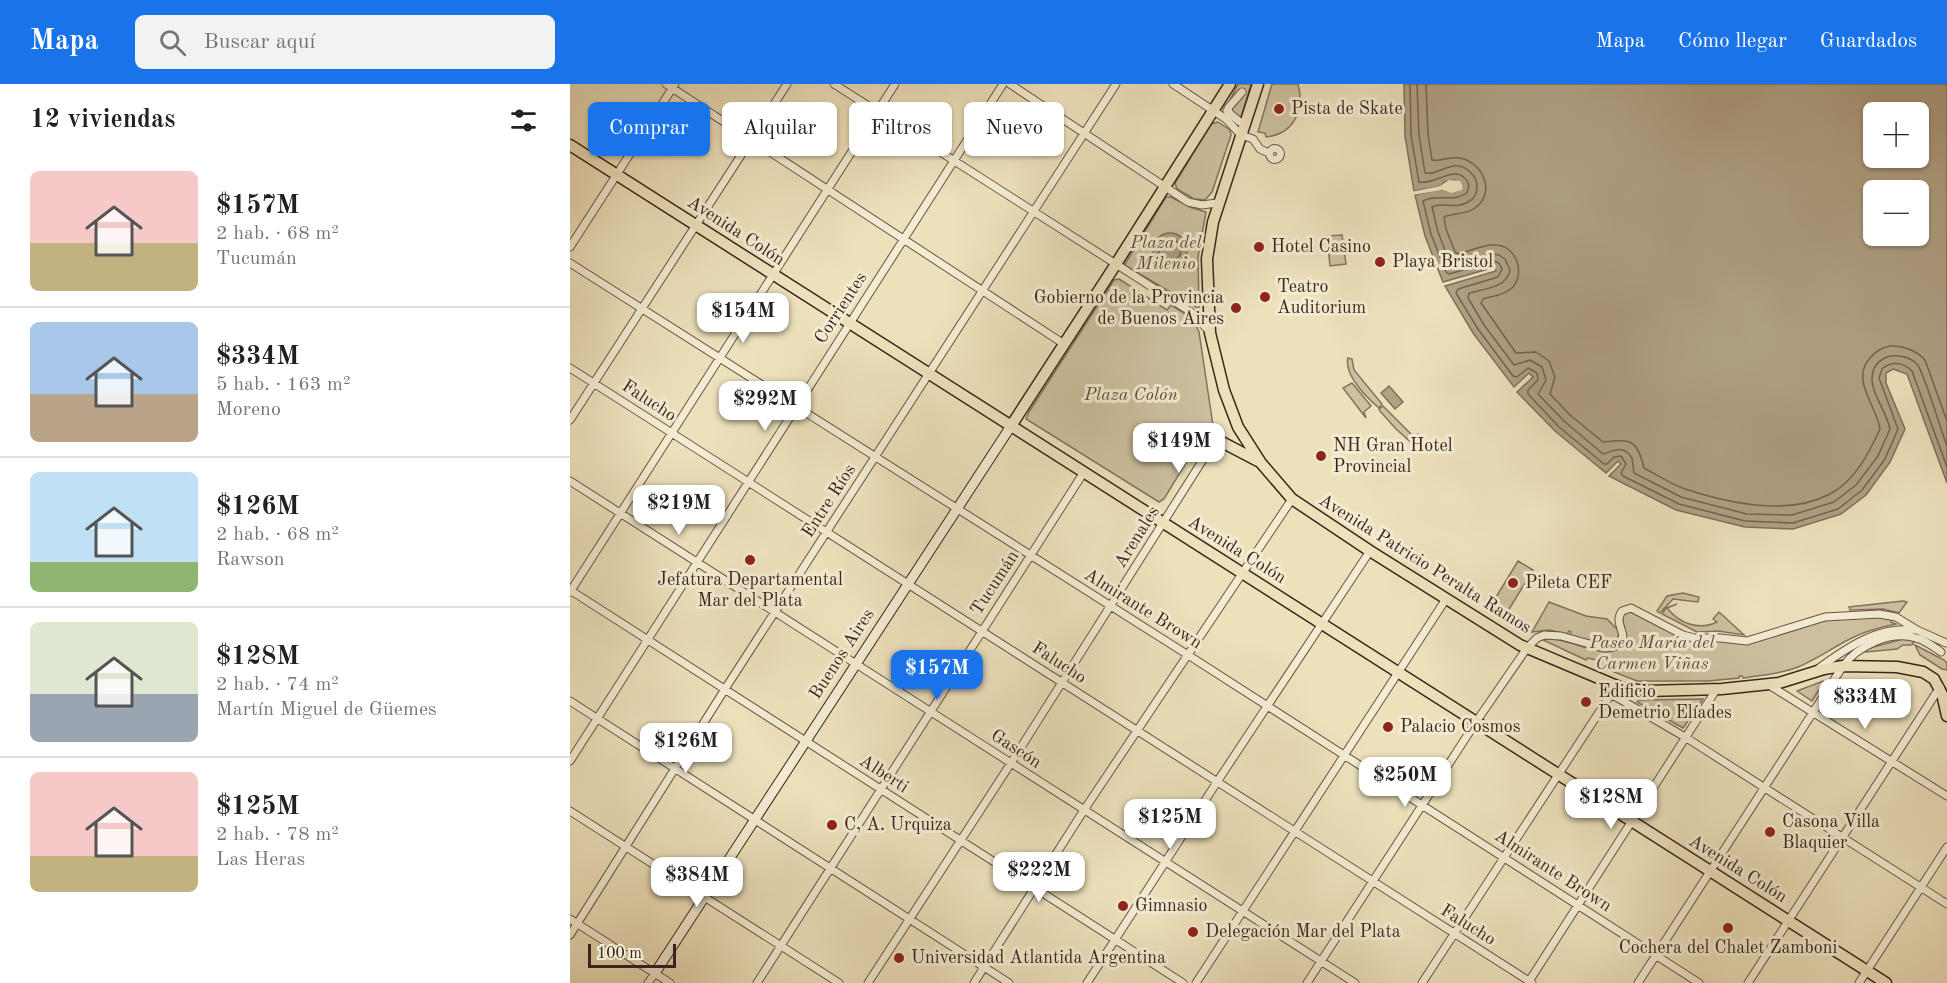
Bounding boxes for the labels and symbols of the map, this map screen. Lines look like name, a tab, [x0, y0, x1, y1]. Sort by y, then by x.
place label: Pista de Skate	[1291, 100, 1403, 118]
marker: Pista de Skate	[1272, 102, 1286, 116]
street label: Avenida Colón	[684, 193, 788, 269]
park label: Plaza del Milenio	[1129, 234, 1202, 273]
place label: Hotel Casino	[1271, 238, 1371, 256]
marker: Hotel Casino	[1252, 240, 1266, 254]
place label: Playa Bristol	[1392, 253, 1493, 271]
marker: Playa Bristol	[1373, 255, 1387, 269]
street label: Corrientes	[811, 269, 871, 347]
place label: Teatro Auditorium	[1277, 278, 1366, 317]
place label: Gobierno de la Provincia de Buenos Aires	[1034, 289, 1224, 328]
marker: Teatro Auditorium	[1258, 290, 1272, 304]
pin: $154M	[701, 293, 785, 344]
marker: Gobierno de la Provincia de Buenos Aires	[1229, 301, 1243, 315]
street label: Falucho	[619, 377, 680, 425]
pin: $292M	[723, 381, 807, 432]
park label: Plaza Colón	[1083, 386, 1178, 404]
pin: $149M	[1137, 423, 1221, 474]
place label: NH Gran Hotel Provincial	[1333, 437, 1453, 476]
marker: NH Gran Hotel Provincial	[1314, 449, 1328, 463]
street label: Entre Ríos	[799, 461, 859, 541]
pin: $219M	[637, 485, 721, 536]
street label: Avenida Patricio Peralta Ramos	[1316, 491, 1535, 637]
street label: Arenales	[1111, 503, 1163, 571]
street label: Avenida Colón	[1185, 513, 1289, 587]
street label: Tucumán	[968, 547, 1023, 618]
marker: Jefatura Departamental Mar del Plata	[743, 553, 757, 567]
street label: Almirante Brown	[1081, 565, 1205, 653]
place label: Jefatura Departamental Mar del Plata	[657, 571, 843, 610]
place label: Pileta CEF	[1525, 574, 1612, 592]
marker: Pileta CEF	[1506, 576, 1520, 590]
street label: Buenos Aires	[806, 605, 878, 702]
park label: Paseo María del Carmen Viñas	[1588, 634, 1715, 673]
street label: Falucho	[1029, 639, 1090, 687]
pin: $157M	[895, 650, 979, 701]
pin: $334M	[1823, 679, 1907, 730]
place label: Edificio Demetrio Elíades	[1598, 683, 1732, 722]
marker: Edificio Demetrio Elíades	[1579, 695, 1593, 709]
place label: Palacio Cosmos	[1400, 718, 1521, 736]
marker: Palacio Cosmos	[1381, 720, 1395, 734]
pin: $126M	[644, 723, 728, 774]
street label: Gascón	[988, 726, 1045, 772]
street label: Alberti	[856, 752, 912, 797]
pin: $250M	[1363, 757, 1447, 808]
pin: $128M	[1569, 779, 1653, 830]
pin: $125M	[1128, 799, 1212, 850]
place label: Casona Villa Blaquier	[1782, 813, 1880, 852]
place label: C, A. Urquiza	[844, 816, 952, 834]
marker: C, A. Urquiza	[825, 818, 839, 832]
marker: Casona Villa Blaquier	[1763, 825, 1777, 839]
street label: Almirante Brown	[1491, 827, 1615, 916]
street label: Avenida Colón	[1686, 832, 1790, 906]
pin: $222M	[997, 852, 1081, 903]
pin: $384M	[655, 857, 739, 908]
place label: Gimnasio	[1135, 897, 1207, 915]
marker: Gimnasio	[1116, 899, 1130, 913]
street label: Falucho	[1437, 901, 1499, 949]
marker: Cochera del Chalet Zamboni	[1721, 921, 1735, 935]
place label: Delegación Mar del Plata	[1205, 923, 1401, 941]
marker: Delegación Mar del Plata	[1186, 925, 1200, 939]
place label: Cochera del Chalet Zamboni	[1619, 939, 1837, 957]
scale bar	[588, 941, 676, 968]
place label: Universidad Atlantida Argentina	[911, 949, 1166, 967]
marker: Universidad Atlantida Argentina	[892, 951, 906, 965]

